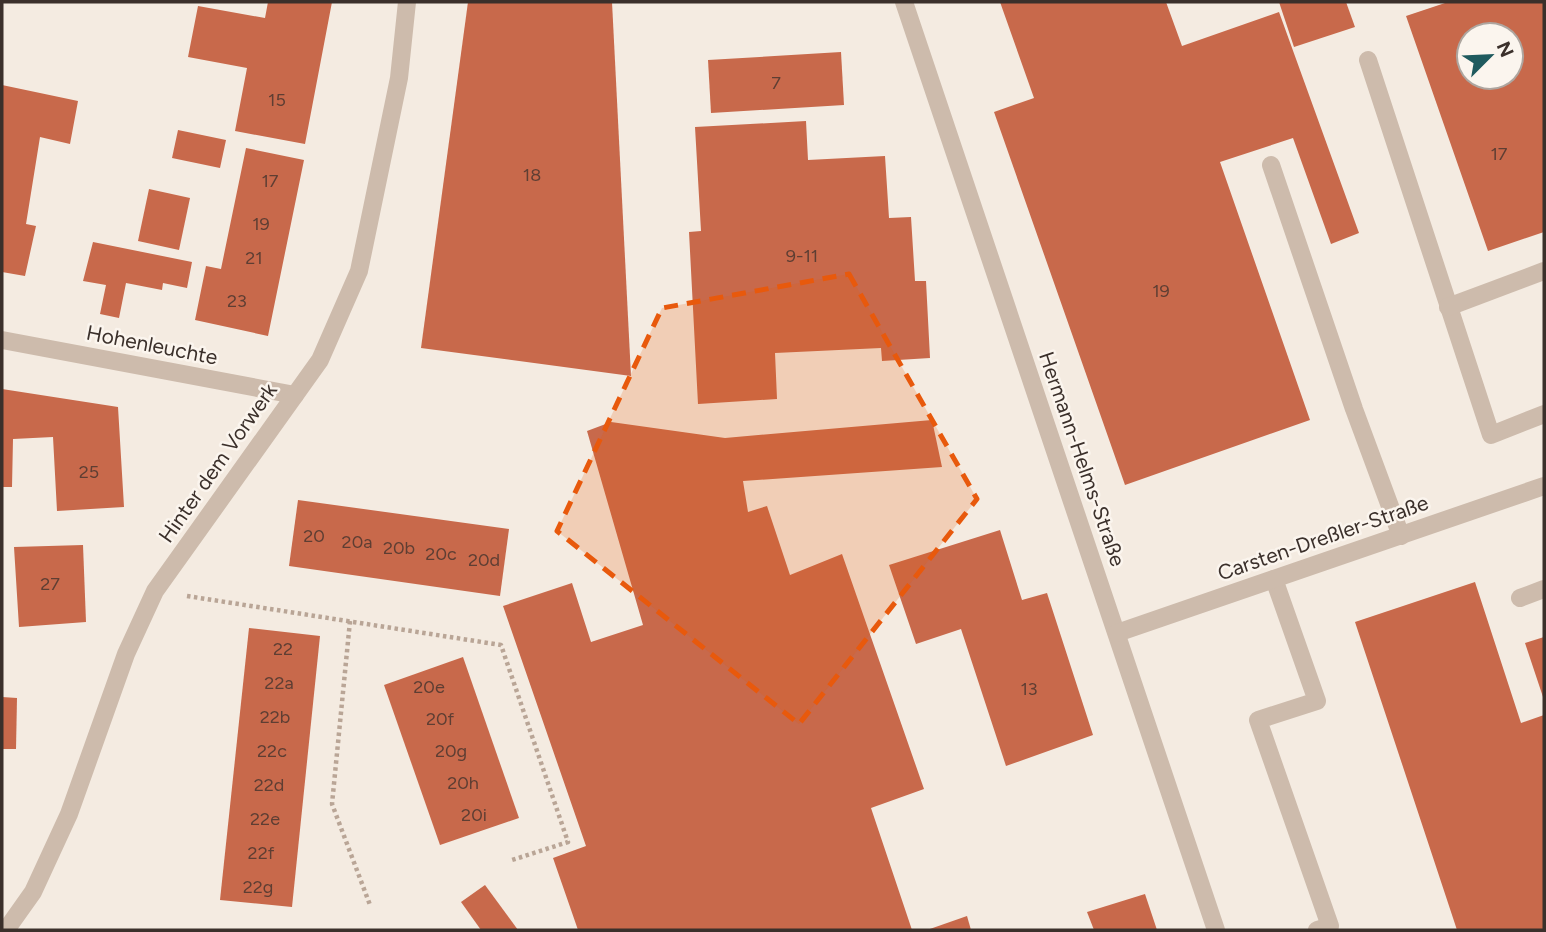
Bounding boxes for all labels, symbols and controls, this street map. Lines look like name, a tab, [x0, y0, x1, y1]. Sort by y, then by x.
north arrow	[1455, 21, 1525, 91]
text: N	[1492, 38, 1519, 61]
house number: 7	[771, 72, 781, 94]
house number: 15	[268, 89, 286, 111]
house number: 17	[1490, 143, 1508, 165]
house number: 18	[523, 164, 541, 186]
house number: 17	[261, 170, 279, 192]
house number: 19	[252, 213, 270, 235]
house number: 9-11	[786, 245, 818, 267]
house number: 21	[245, 247, 263, 269]
house number: 19	[1152, 280, 1170, 302]
house number: 23	[227, 290, 247, 312]
street label: Hohenleuchte	[84, 320, 220, 369]
street label: Hermann-Helms-Straße	[1034, 348, 1131, 569]
street label: Hinter dem Vorwerk	[153, 378, 282, 547]
house number: 25	[79, 461, 99, 483]
street label: Carsten-Dreßler-Straße	[1214, 490, 1432, 585]
house number: 20	[303, 525, 325, 547]
house number: 20a	[342, 531, 372, 553]
house number: 20b	[383, 537, 415, 559]
house number: 20c	[425, 543, 457, 565]
house number: 20d	[468, 549, 500, 571]
house number: 27	[40, 573, 60, 595]
house number: 22	[273, 638, 293, 660]
house number: 22a	[264, 672, 294, 694]
house number: 20e	[413, 676, 445, 698]
house number: 13	[1020, 678, 1038, 700]
house number: 22b	[260, 706, 290, 728]
house number: 20f	[426, 708, 454, 730]
house number: 22c	[257, 740, 287, 762]
house number: 20g	[435, 740, 467, 762]
house number: 20h	[447, 772, 479, 794]
house number: 22d	[254, 774, 284, 796]
house number: 20i	[461, 804, 487, 826]
house number: 22e	[250, 808, 280, 830]
house number: 22f	[248, 842, 275, 864]
house number: 22g	[243, 876, 273, 898]

